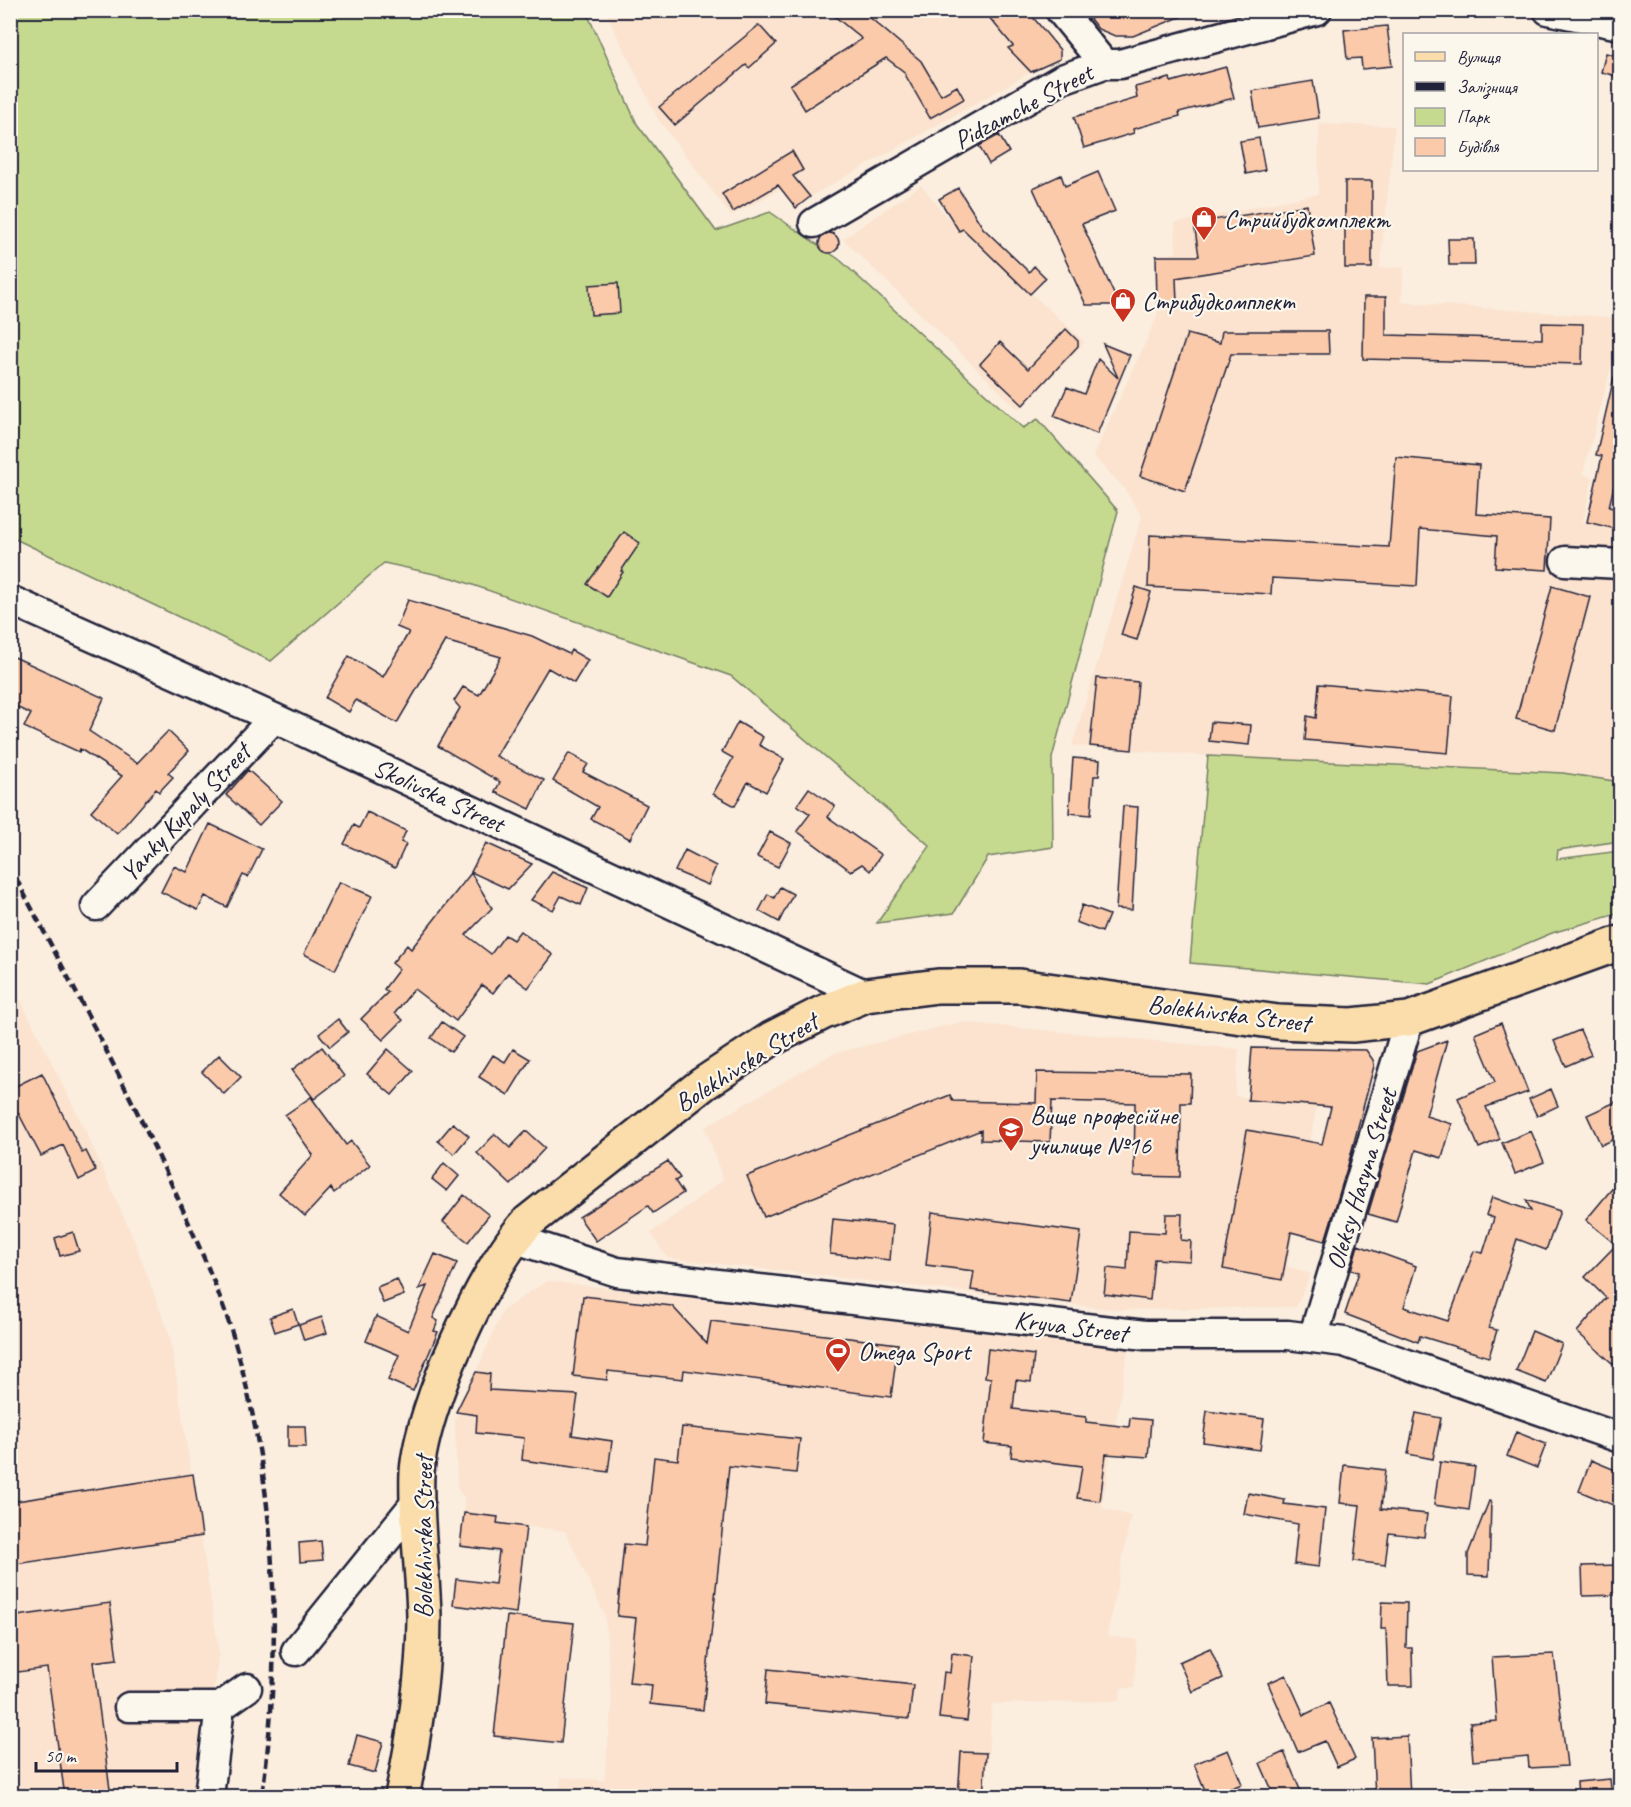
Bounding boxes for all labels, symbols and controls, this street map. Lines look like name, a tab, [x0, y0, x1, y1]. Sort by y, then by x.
legend	[1403, 33, 1598, 171]
text: Вулиця	[1457, 46, 1501, 68]
street label: Pidzamche Street	[948, 55, 1100, 157]
text: Залізниця	[1457, 76, 1518, 99]
text: Парк	[1457, 106, 1491, 128]
text: Будівля	[1457, 136, 1500, 158]
place label: Стрийбудкомплект	[1224, 203, 1392, 236]
shop icon: Стрийбудкомплект	[1189, 204, 1219, 242]
place label: Стрибудкомплект	[1142, 285, 1296, 318]
shop icon: Стрибудкомплект	[1108, 286, 1138, 324]
street label: Yanky Kupaly Street	[113, 734, 260, 888]
street label: Skolivska Street	[368, 751, 512, 841]
street label: Bolekhivska Street	[1146, 987, 1315, 1040]
street label: Bolekhivska Street	[668, 1003, 827, 1120]
street label: Oleksy Hasyna Street	[1318, 1082, 1405, 1274]
place label: Вище професійне училище №16	[1028, 1099, 1180, 1162]
school or university icon: Вище професійне училище №16	[996, 1115, 1026, 1153]
street label: Kryva Street	[1013, 1303, 1133, 1350]
place label: Omega Sport	[858, 1335, 972, 1368]
sports icon: Omega Sport	[823, 1336, 853, 1374]
street label: Bolekhivska Street	[407, 1452, 440, 1618]
scale bar	[36, 1735, 177, 1773]
text: 50 m	[45, 1745, 78, 1767]

